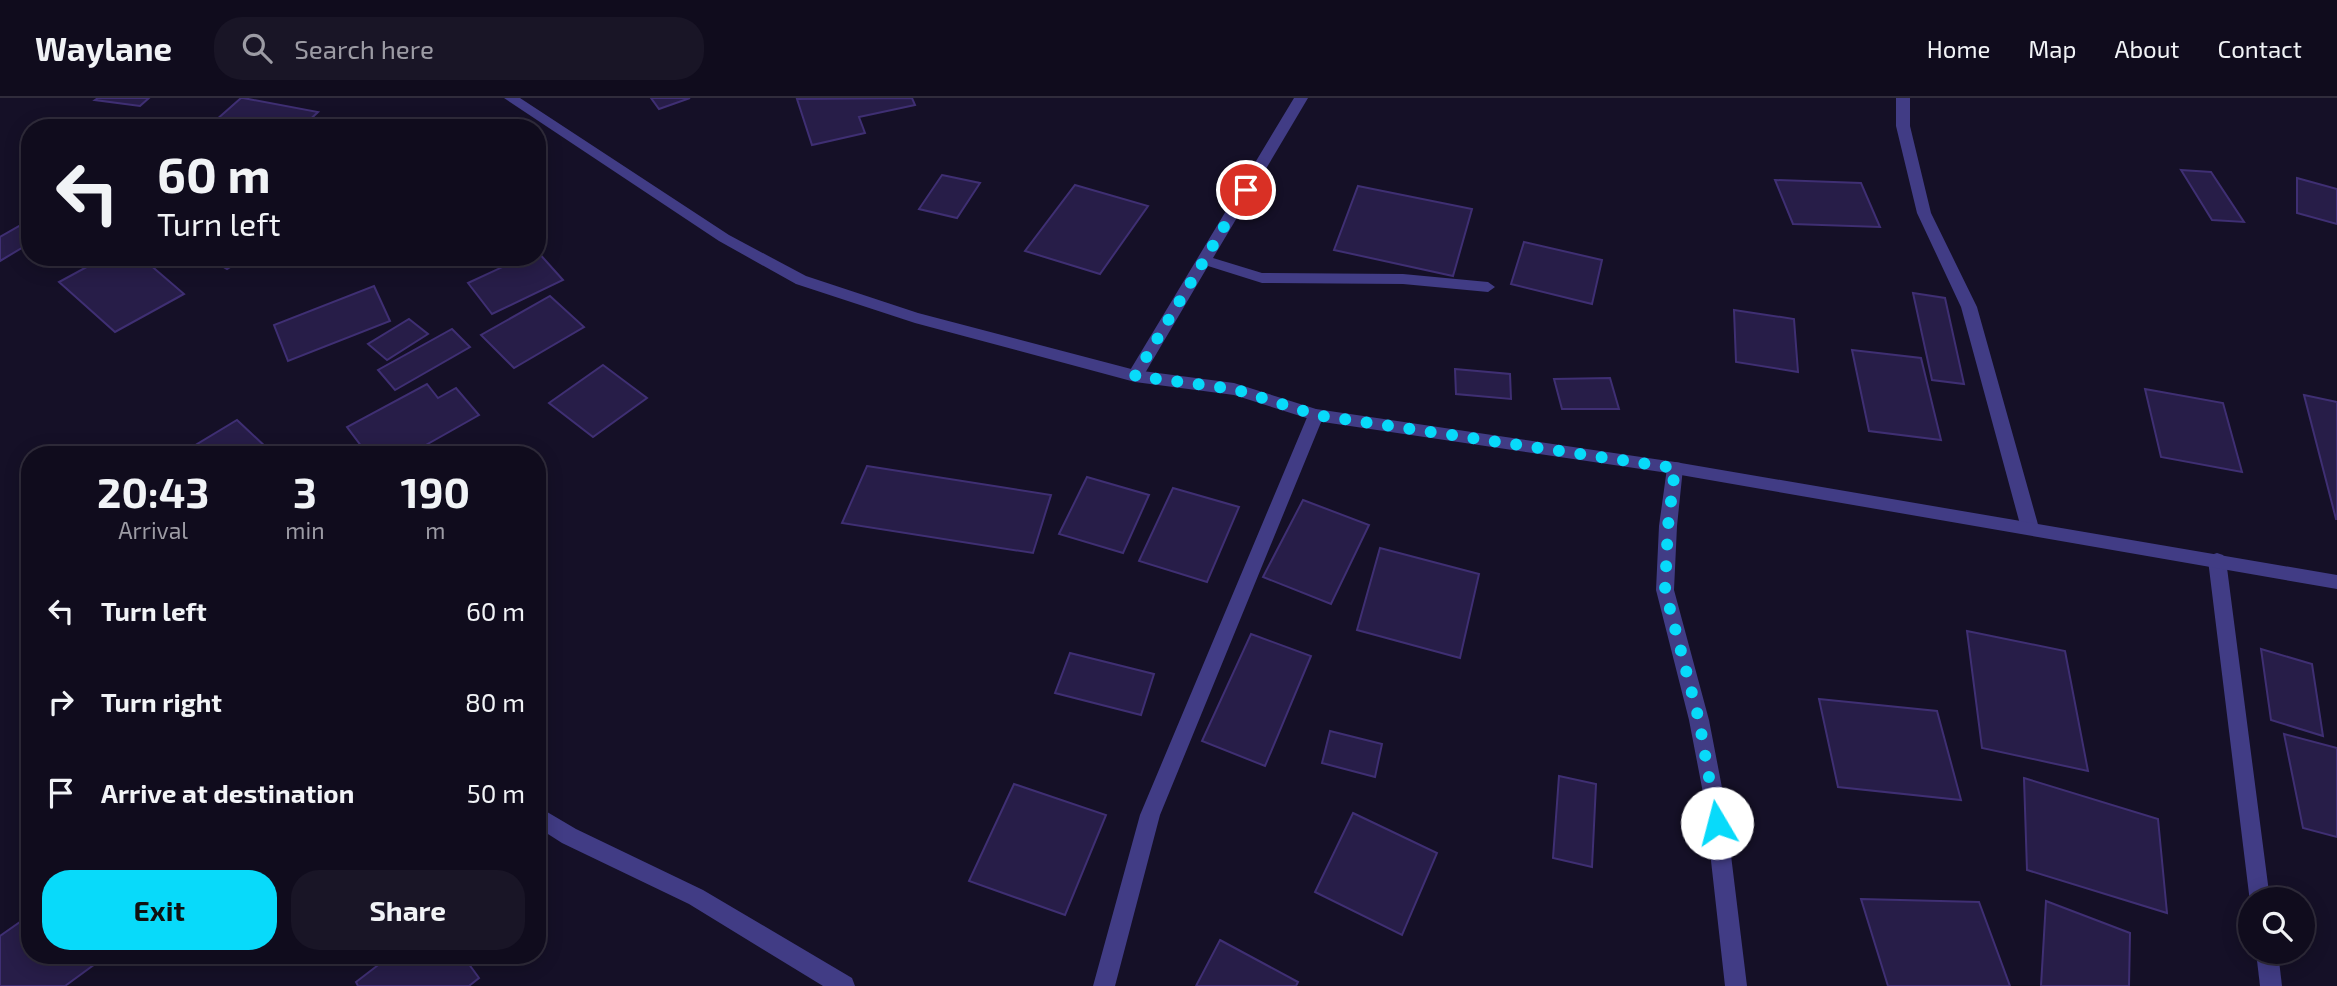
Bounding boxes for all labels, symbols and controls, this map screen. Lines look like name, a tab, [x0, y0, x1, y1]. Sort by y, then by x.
search box	[214, 17, 704, 80]
text: Waylane	[35, 28, 172, 68]
icon: search	[238, 29, 276, 67]
text: Search here	[294, 33, 434, 64]
text: Home	[1927, 34, 1990, 63]
text: Map	[2028, 34, 2076, 63]
text: About	[2114, 34, 2180, 63]
text: Contact	[2218, 34, 2302, 63]
text: 60 m	[157, 144, 271, 203]
icon: left	[42, 147, 133, 238]
pin	[1216, 160, 1276, 220]
icon: arrive	[1227, 171, 1265, 209]
text: Turn left	[157, 204, 281, 242]
text: 20:43	[97, 466, 209, 516]
text: 3	[293, 466, 317, 516]
text: 190	[401, 466, 470, 516]
text: Arrival	[118, 516, 188, 544]
text: min	[285, 516, 325, 544]
text: m	[425, 516, 445, 544]
icon: left	[42, 592, 80, 630]
text: Turn left	[101, 595, 207, 626]
text: 60 m	[466, 595, 525, 626]
icon: right	[42, 683, 80, 721]
text: Turn right	[101, 686, 222, 717]
text: 80 m	[465, 686, 525, 717]
icon: arrive	[42, 774, 80, 812]
text: Arrive at destination	[101, 777, 354, 808]
text: 50 m	[467, 777, 525, 808]
position arrow	[1680, 786, 1754, 860]
button: Exit	[42, 870, 277, 950]
button: Share	[291, 870, 525, 950]
map controls	[2238, 887, 2315, 964]
button: search	[2238, 887, 2315, 964]

